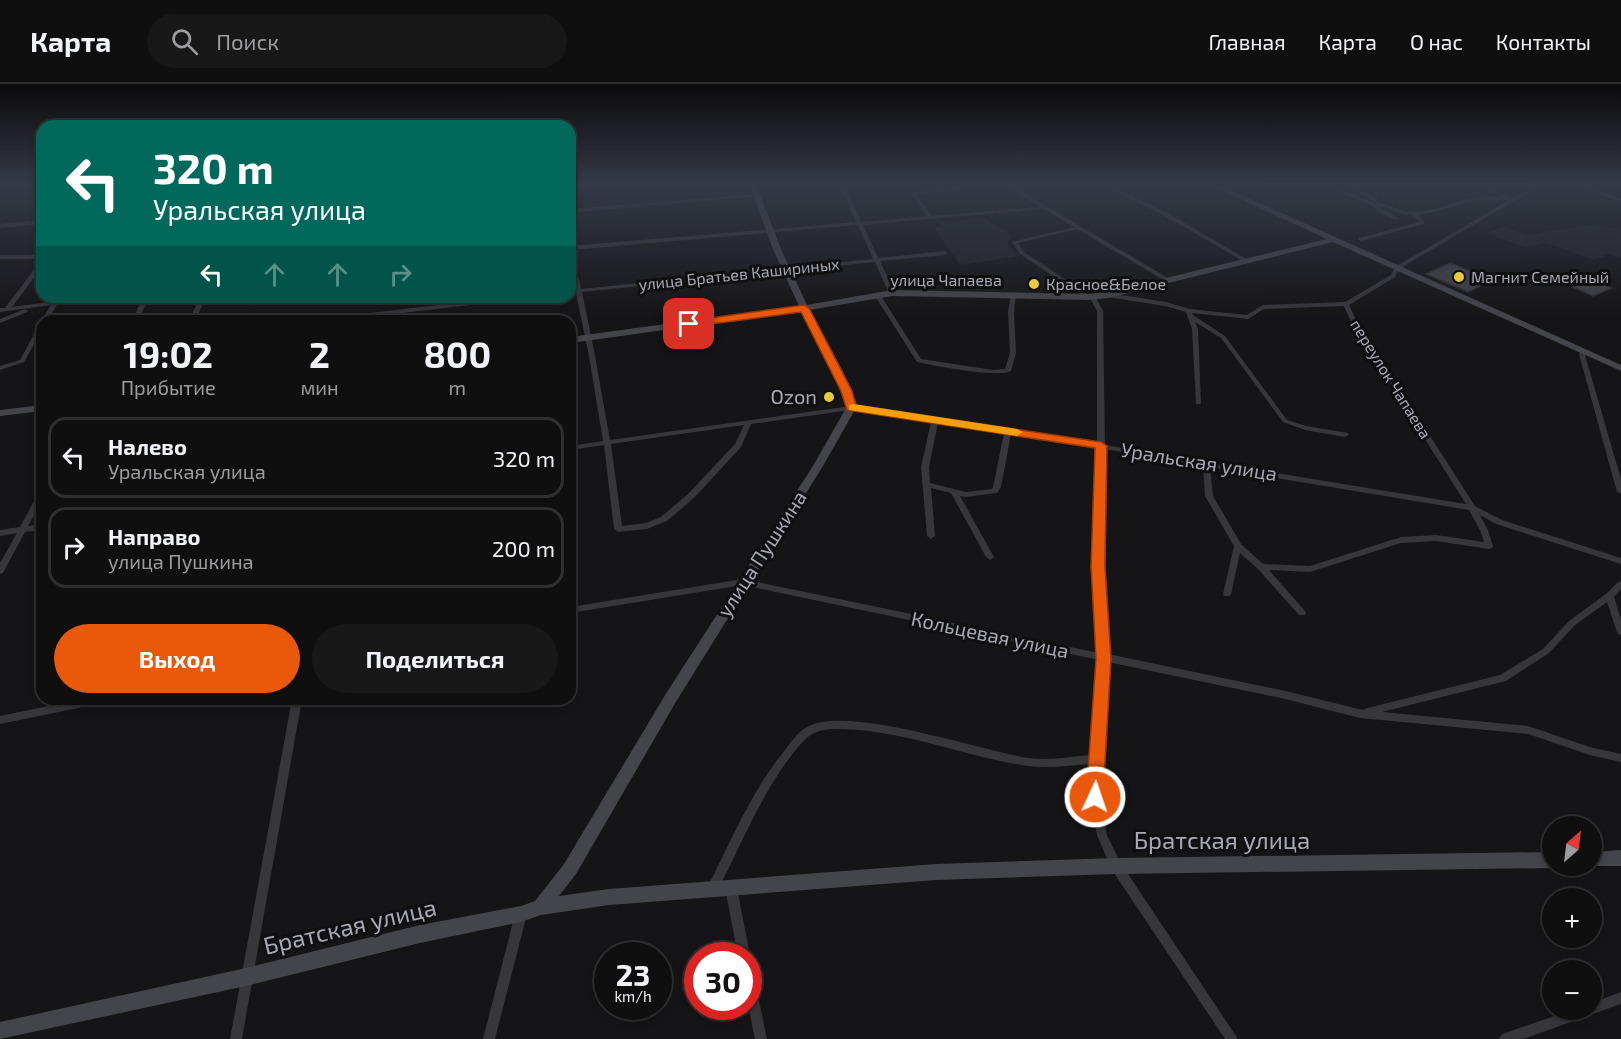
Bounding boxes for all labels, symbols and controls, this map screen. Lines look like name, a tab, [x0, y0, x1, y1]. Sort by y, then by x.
search box	[147, 14, 567, 68]
text: Карта	[30, 24, 111, 58]
icon: search	[168, 25, 201, 58]
text: Поиск	[216, 28, 279, 54]
text: Главная	[1209, 29, 1286, 54]
text: Карта	[1319, 29, 1377, 54]
text: О нас	[1410, 29, 1463, 54]
text: Контакты	[1496, 29, 1591, 54]
text: 320 m	[153, 142, 274, 192]
icon: left	[54, 144, 132, 222]
text: Уральская улица	[153, 193, 366, 225]
street label: улица Братьев Кашириных	[638, 253, 841, 295]
icon: left	[195, 258, 228, 291]
icon: ahead	[258, 258, 291, 291]
icon: ahead	[321, 258, 354, 291]
icon: right	[384, 258, 417, 291]
place label: Магнит Семейный	[1471, 267, 1609, 286]
street label: улица Чапаева	[890, 270, 1002, 290]
marker: Магнит Семейный	[1452, 270, 1466, 284]
place label: Красное&Белое	[1046, 274, 1166, 293]
marker: Красное&Белое	[1027, 277, 1041, 291]
pin	[663, 298, 714, 349]
icon: arrive	[672, 307, 705, 340]
street label: переулок Чапаева	[1346, 316, 1436, 442]
text: 19:02	[123, 332, 213, 375]
text: 2	[309, 332, 330, 375]
text: 800	[423, 332, 491, 375]
text: Прибытие	[121, 375, 216, 399]
text: мин	[300, 375, 339, 399]
text: m	[449, 375, 466, 399]
place label: Ozon	[770, 384, 817, 408]
marker: Ozon	[822, 390, 836, 404]
text: Налево	[108, 433, 187, 459]
street label: Уральская улица	[1119, 437, 1279, 486]
icon: left	[57, 441, 90, 474]
text: 320 m	[493, 445, 555, 471]
text: Уральская улица	[108, 459, 266, 483]
street label: улица Пушкина	[711, 486, 812, 622]
text: Направо	[108, 523, 201, 549]
icon: right	[57, 531, 90, 564]
text: 200 m	[492, 535, 555, 561]
text: улица Пушкина	[108, 549, 254, 573]
street label: Кольцевая улица	[909, 606, 1071, 663]
button: Выход	[54, 624, 300, 693]
button: Поделиться	[312, 624, 558, 693]
position arrow	[1063, 765, 1127, 829]
north arrow	[1542, 816, 1602, 876]
map controls	[1542, 816, 1602, 1020]
street label: Братская улица	[1134, 825, 1310, 855]
button: +	[1542, 888, 1602, 948]
street label: Братская улица	[260, 892, 439, 960]
speed limit sign: 30	[684, 942, 762, 1020]
text: 23	[616, 956, 650, 992]
button: −	[1542, 960, 1602, 1020]
text: km/h	[614, 987, 652, 1005]

